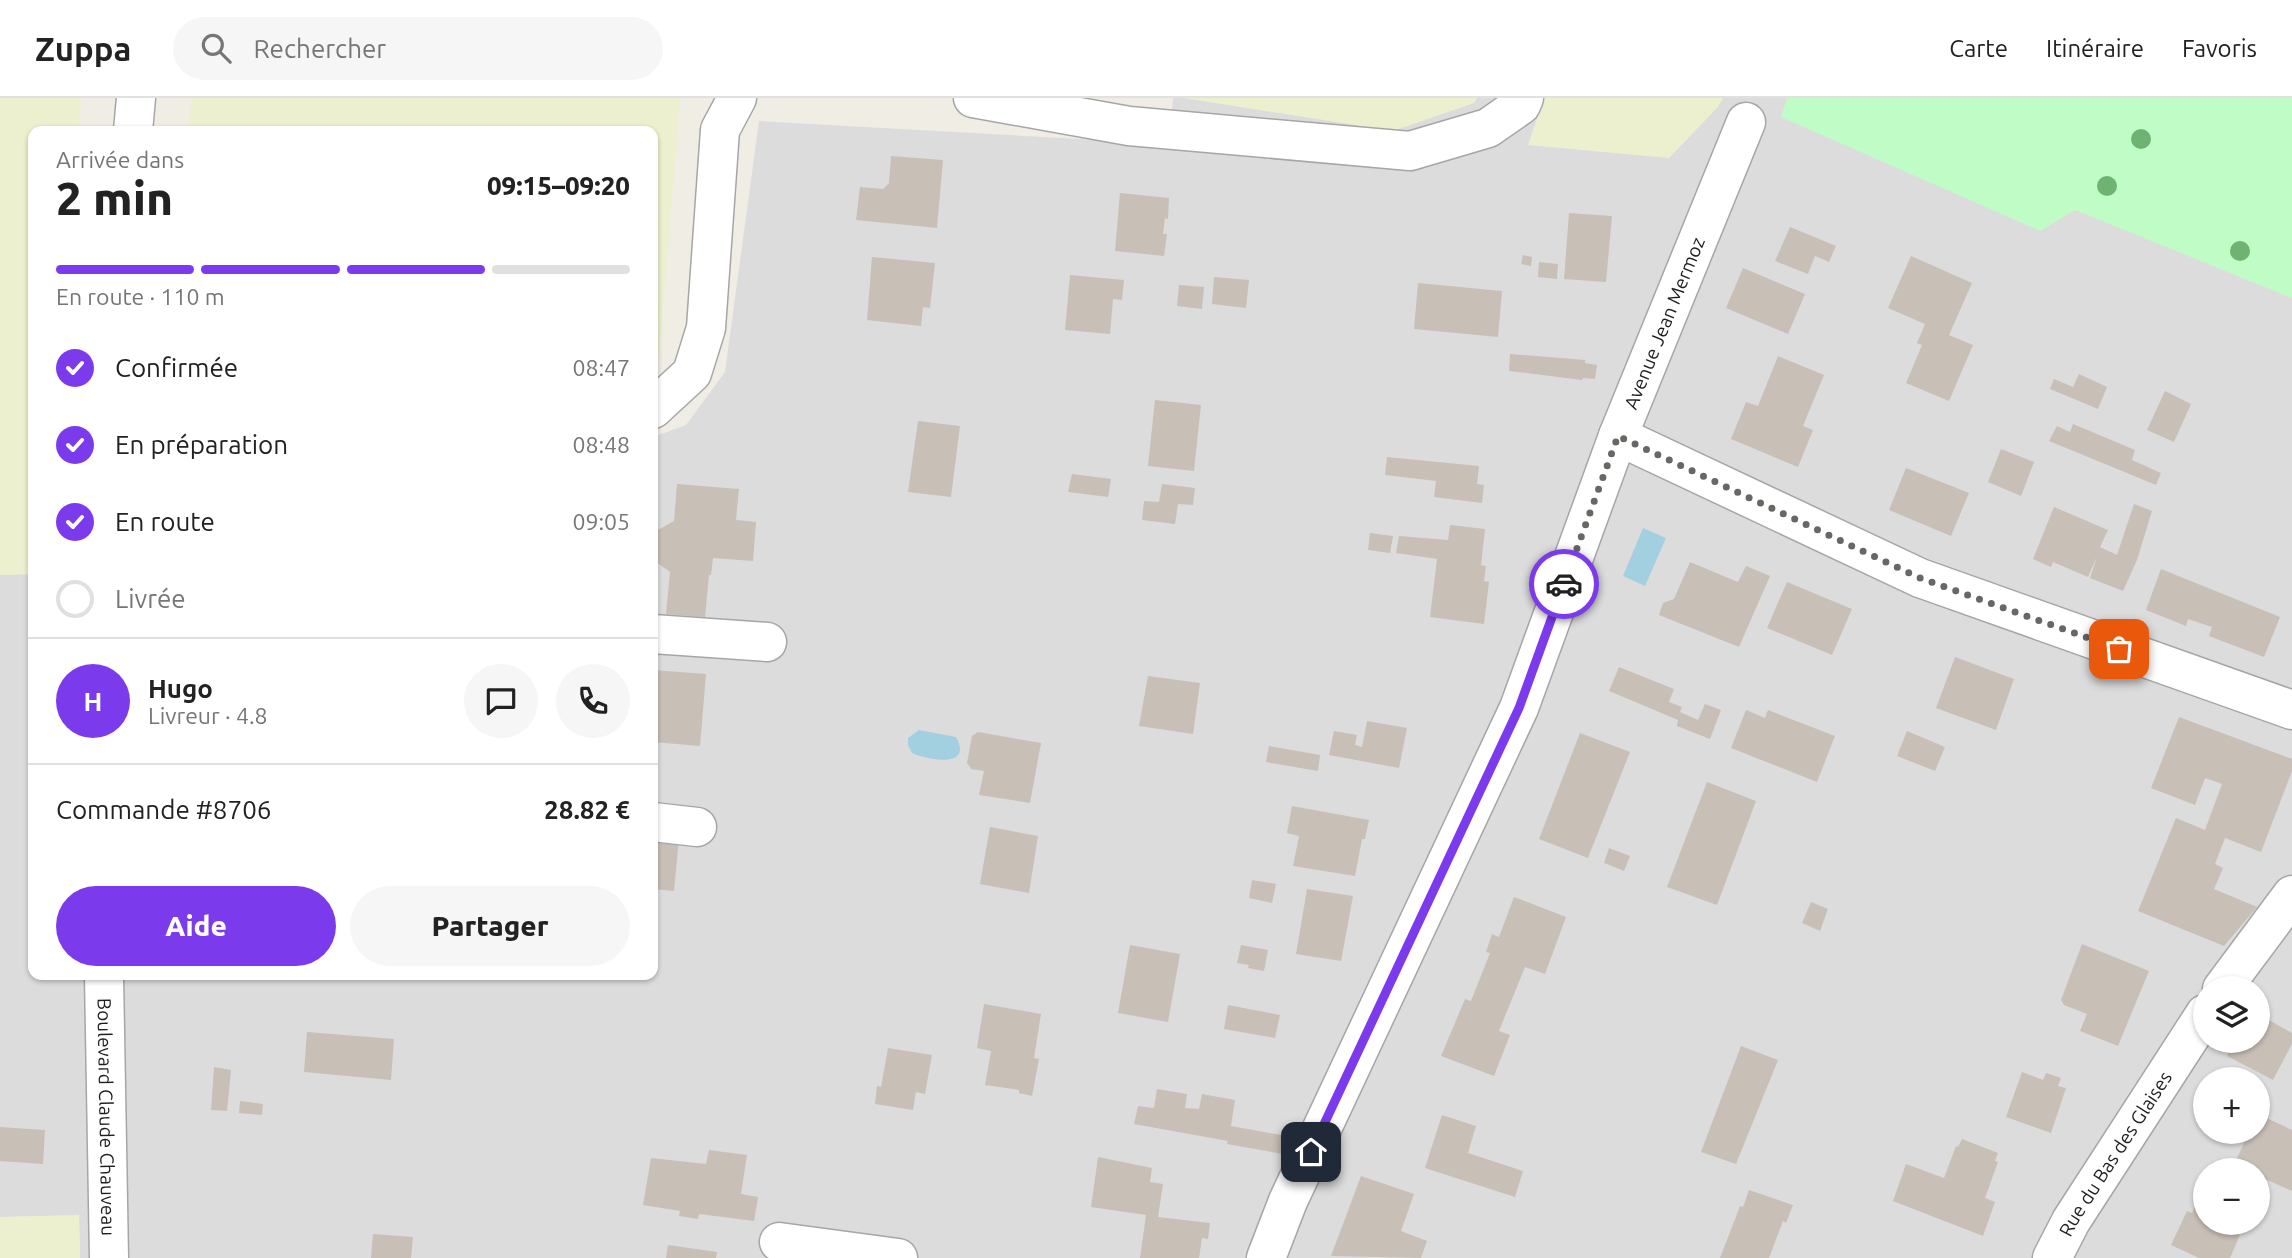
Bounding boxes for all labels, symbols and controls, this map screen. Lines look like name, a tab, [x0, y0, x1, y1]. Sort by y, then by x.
search box	[173, 17, 663, 80]
icon: search	[197, 29, 235, 67]
text: Zuppa	[35, 30, 131, 67]
text: Rechercher	[253, 34, 386, 63]
text: Carte	[1949, 35, 2008, 62]
text: Itinéraire	[2046, 35, 2144, 62]
text: Favoris	[2182, 35, 2257, 62]
text: Arrivée dans	[56, 147, 184, 172]
text: 09:15–09:20	[487, 171, 630, 200]
text: 2 min	[56, 172, 173, 224]
street label: Avenue Jean Mermoz	[1619, 234, 1709, 412]
text: En route · 110 m	[56, 284, 225, 309]
icon: check	[56, 349, 94, 387]
text: Confirmée	[115, 353, 238, 382]
text: 08:47	[572, 355, 630, 380]
icon: check	[56, 426, 94, 464]
text: En préparation	[115, 430, 288, 459]
text: 08:48	[572, 432, 630, 457]
icon: check	[56, 503, 94, 541]
text: En route	[115, 507, 215, 536]
text: 09:05	[572, 509, 630, 534]
courier	[1529, 549, 1599, 619]
icon: car	[1545, 565, 1583, 603]
text: Livrée	[115, 584, 186, 613]
pin	[2089, 619, 2149, 679]
icon: bag	[2100, 630, 2138, 668]
button: chat	[464, 664, 538, 738]
button: phone	[556, 664, 630, 738]
text: Hugo	[148, 674, 213, 703]
text: H	[84, 687, 102, 716]
text: Livreur · 4.8	[148, 703, 268, 728]
text: Commande #8706	[56, 795, 272, 824]
text: 28.82 €	[544, 795, 630, 824]
button: Aide	[56, 886, 336, 966]
button: Partager	[350, 886, 630, 966]
map controls	[2193, 976, 2270, 1235]
button: layers	[2193, 976, 2270, 1053]
street label: Boulevard Claude Chauveau	[93, 998, 120, 1236]
street label: Rue du Bas des Glaises	[2054, 1067, 2176, 1240]
button: +	[2193, 1067, 2270, 1144]
pin	[1281, 1122, 1341, 1182]
icon: home	[1292, 1133, 1330, 1171]
button: −	[2193, 1158, 2270, 1235]

